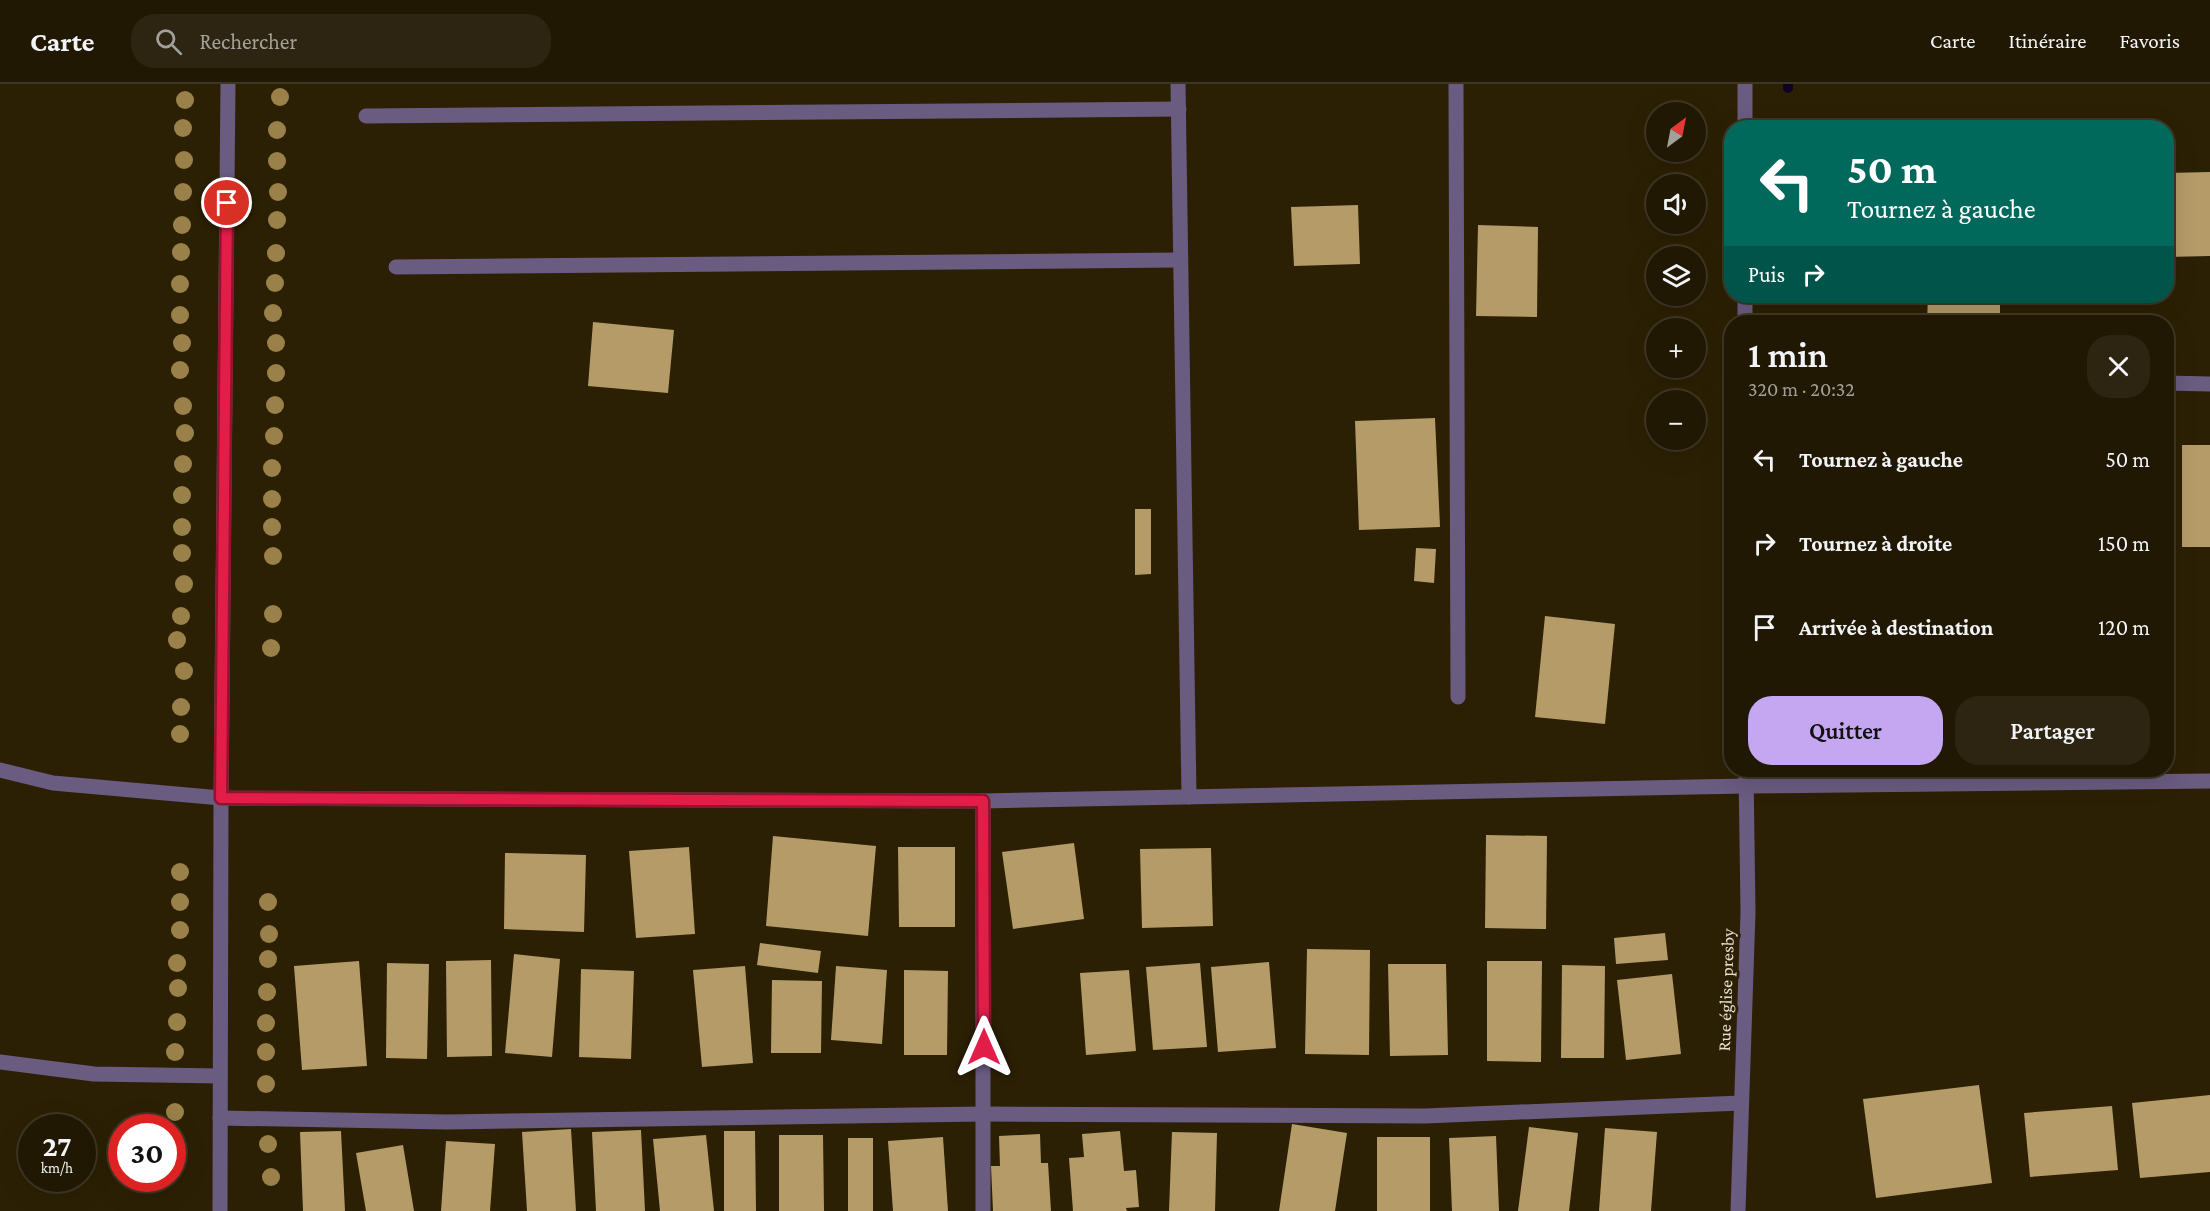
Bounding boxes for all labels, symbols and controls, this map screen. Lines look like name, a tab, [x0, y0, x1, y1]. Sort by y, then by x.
search box	[131, 14, 551, 68]
icon: search	[152, 25, 185, 58]
text: Carte	[30, 26, 95, 57]
text: Rechercher	[200, 29, 297, 54]
text: Carte	[1930, 29, 1976, 53]
text: Itinéraire	[2009, 29, 2086, 53]
text: Favoris	[2119, 29, 2180, 53]
north arrow	[1646, 102, 1706, 162]
map controls	[1646, 102, 1706, 450]
icon: left	[1748, 144, 1826, 222]
text: 50 m	[1847, 145, 1937, 192]
button: sound	[1646, 174, 1706, 234]
pin	[201, 177, 252, 228]
icon: arrive	[210, 186, 243, 219]
text: Tournez à gauche	[1847, 194, 2036, 224]
button: layers	[1646, 246, 1706, 306]
icon: right	[1797, 258, 1830, 291]
text: Puis	[1748, 262, 1785, 287]
button: +	[1646, 318, 1706, 378]
text: 1 min	[1748, 335, 1828, 375]
button: close	[2087, 335, 2150, 398]
text: 320 m · 20:32	[1748, 378, 1855, 400]
button: −	[1646, 390, 1706, 450]
icon: left	[1748, 443, 1781, 476]
text: Tournez à gauche	[1799, 447, 1963, 472]
text: 50 m	[2105, 447, 2150, 472]
icon: right	[1748, 527, 1781, 560]
text: Tournez à droite	[1799, 531, 1952, 556]
text: 150 m	[2098, 531, 2150, 556]
icon: arrive	[1748, 611, 1781, 644]
text: Arrivée à destination	[1799, 615, 1993, 640]
text: 120 m	[2098, 615, 2150, 640]
button: Quitter	[1748, 696, 1943, 765]
button: Partager	[1955, 696, 2150, 765]
street label: Rue église presby	[1714, 928, 1738, 1052]
position arrow	[952, 1015, 1016, 1079]
speed limit sign: 30	[108, 1114, 186, 1192]
text: 27	[42, 1129, 72, 1162]
text: km/h	[41, 1160, 73, 1176]

